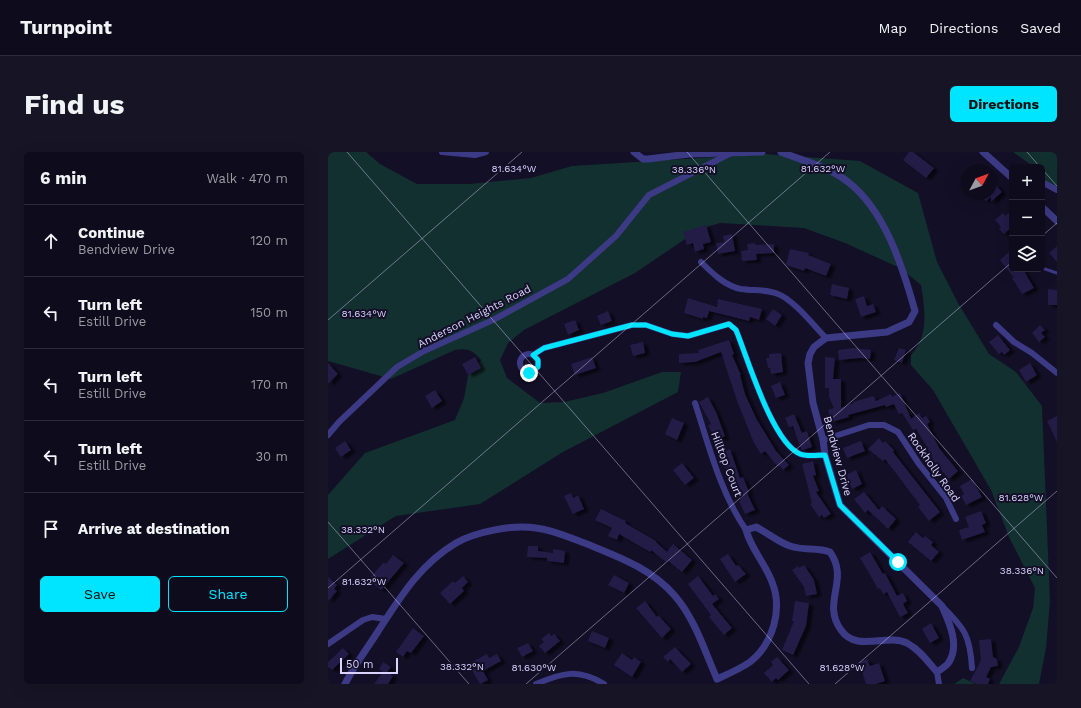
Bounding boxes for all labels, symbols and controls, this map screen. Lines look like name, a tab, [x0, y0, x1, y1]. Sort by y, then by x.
text: Turnpoint	[20, 16, 112, 39]
text: Map	[879, 20, 907, 36]
text: Directions	[929, 20, 998, 36]
text: Saved	[1020, 20, 1061, 36]
button: Directions	[950, 86, 1057, 122]
text: Find us	[24, 88, 124, 121]
text: 81.634°W	[492, 163, 537, 174]
text: 81.632°W	[801, 163, 846, 174]
text: 38.336°N	[672, 164, 716, 175]
north arrow	[961, 164, 997, 200]
map controls	[1009, 164, 1045, 272]
button: +	[1009, 164, 1045, 200]
text: 6 min	[40, 168, 87, 188]
text: Walk · 470 m	[207, 171, 288, 186]
button: −	[1009, 200, 1045, 236]
text: Continue	[78, 224, 145, 242]
icon: ahead	[40, 230, 62, 252]
text: 120 m	[250, 233, 288, 248]
button: layers	[1009, 236, 1045, 272]
text: Bendview Drive	[78, 242, 175, 257]
street label: Anderson Heights Road	[415, 282, 533, 351]
text: Turn left	[78, 296, 142, 314]
icon: left	[40, 302, 62, 324]
text: 150 m	[250, 305, 288, 320]
text: 81.634°W	[342, 308, 387, 319]
text: Estill Drive	[78, 314, 146, 329]
route end	[520, 364, 538, 382]
text: Turn left	[78, 368, 142, 386]
icon: left	[40, 374, 62, 396]
text: 170 m	[251, 377, 288, 392]
text: Estill Drive	[78, 386, 146, 401]
street label: Bendview Drive	[821, 415, 854, 497]
street label: Hilltop Court	[708, 430, 745, 499]
street label: Rockholly Road	[905, 430, 962, 505]
text: Turn left	[78, 440, 142, 458]
icon: left	[40, 446, 62, 468]
text: 30 m	[256, 449, 288, 464]
text: Estill Drive	[78, 458, 146, 473]
text: 81.628°W	[999, 492, 1044, 503]
icon: arrive	[40, 518, 62, 540]
text: Arrive at destination	[78, 520, 230, 538]
text: 38.332°N	[341, 524, 385, 535]
route start	[889, 553, 907, 571]
text: 38.336°N	[1000, 565, 1044, 576]
button: Save	[40, 576, 160, 612]
button: Share	[168, 576, 288, 612]
text: 81.632°W	[342, 576, 387, 587]
scale bar	[340, 656, 398, 675]
text: 50 m	[346, 658, 373, 671]
text: 38.332°N	[440, 661, 484, 672]
text: 81.630°W	[512, 662, 557, 673]
text: 81.628°W	[820, 662, 865, 673]

